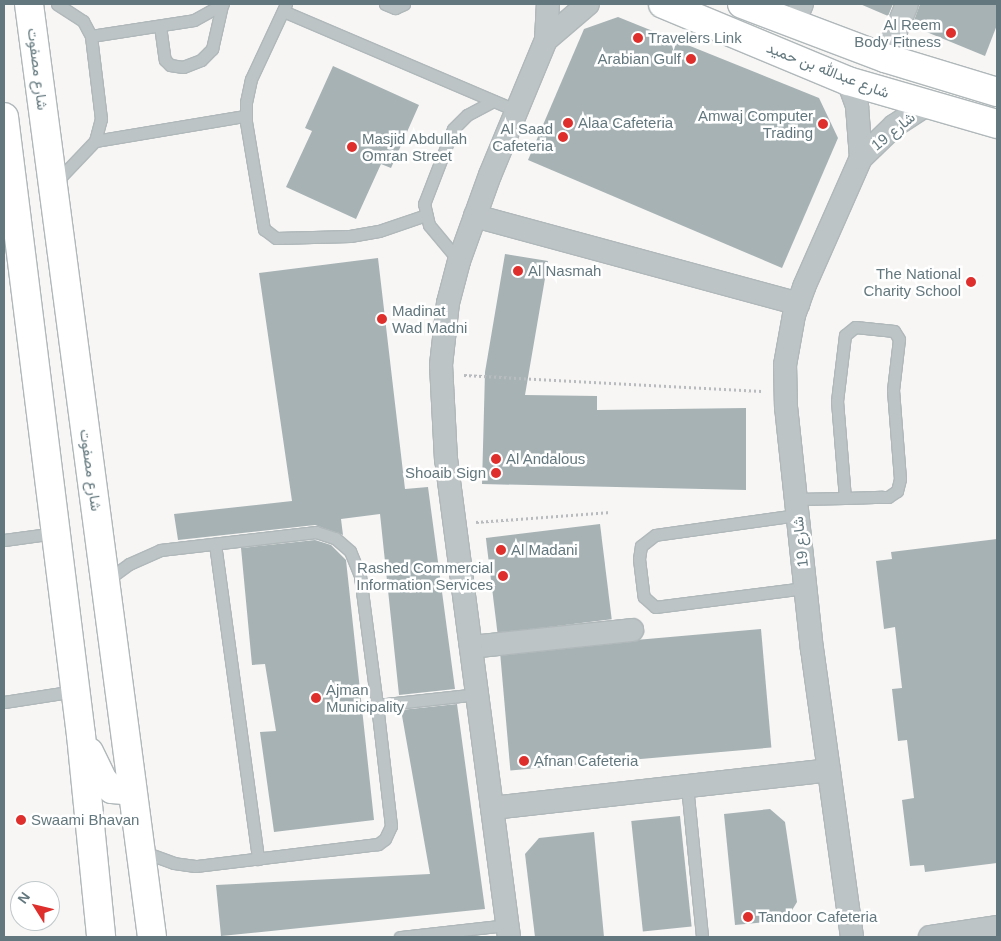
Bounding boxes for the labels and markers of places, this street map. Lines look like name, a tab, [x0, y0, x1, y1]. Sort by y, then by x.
place label: Al Reem Body Fitness	[854, 15, 941, 50]
marker: Al Reem Body Fitness	[945, 27, 957, 39]
place label: Travelers Link	[648, 29, 742, 47]
marker: Travelers Link	[632, 32, 644, 44]
place label: Arabian Gulf	[598, 50, 681, 68]
marker: Arabian Gulf	[685, 53, 697, 65]
place label: Amwaj Computer Trading	[698, 106, 813, 141]
place label: Alaa Cafeteria	[578, 114, 673, 132]
marker: Alaa Cafeteria	[562, 117, 574, 129]
marker: Amwaj Computer Trading	[817, 118, 829, 130]
place label: Al Saad Cafeteria	[492, 119, 553, 154]
place label: Masjid Abdullah Omran Street	[362, 129, 468, 164]
marker: Al Saad Cafeteria	[557, 131, 569, 143]
marker: Masjid Abdullah Omran Street	[346, 141, 358, 153]
place label: Al Nasmah	[528, 262, 601, 280]
place label: The National Charity School	[863, 264, 961, 299]
marker: Al Nasmah	[512, 265, 524, 277]
marker: The National Charity School	[965, 276, 977, 288]
place label: Madinat Wad Madni	[392, 301, 467, 336]
marker: Madinat Wad Madni	[376, 313, 388, 325]
place label: Al Andalous	[506, 450, 586, 468]
marker: Al Andalous	[490, 453, 502, 465]
place label: Shoaib Sign	[405, 464, 486, 482]
marker: Shoaib Sign	[490, 467, 502, 479]
place label: Al Madani	[511, 541, 578, 559]
marker: Al Madani	[495, 544, 507, 556]
place label: Rashed Commercial Information Services	[356, 558, 493, 593]
marker: Rashed Commercial Information Services	[497, 570, 509, 582]
place label: Ajman Municipality	[326, 680, 404, 715]
marker: Ajman Municipality	[310, 692, 322, 704]
place label: Afnan Cafeteria	[534, 752, 638, 770]
marker: Afnan Cafeteria	[518, 755, 530, 767]
place label: Swaami Bhavan	[31, 811, 139, 829]
marker: Swaami Bhavan	[15, 814, 27, 826]
place label: Tandoor Cafeteria	[758, 908, 877, 926]
marker: Tandoor Cafeteria	[742, 911, 754, 923]

